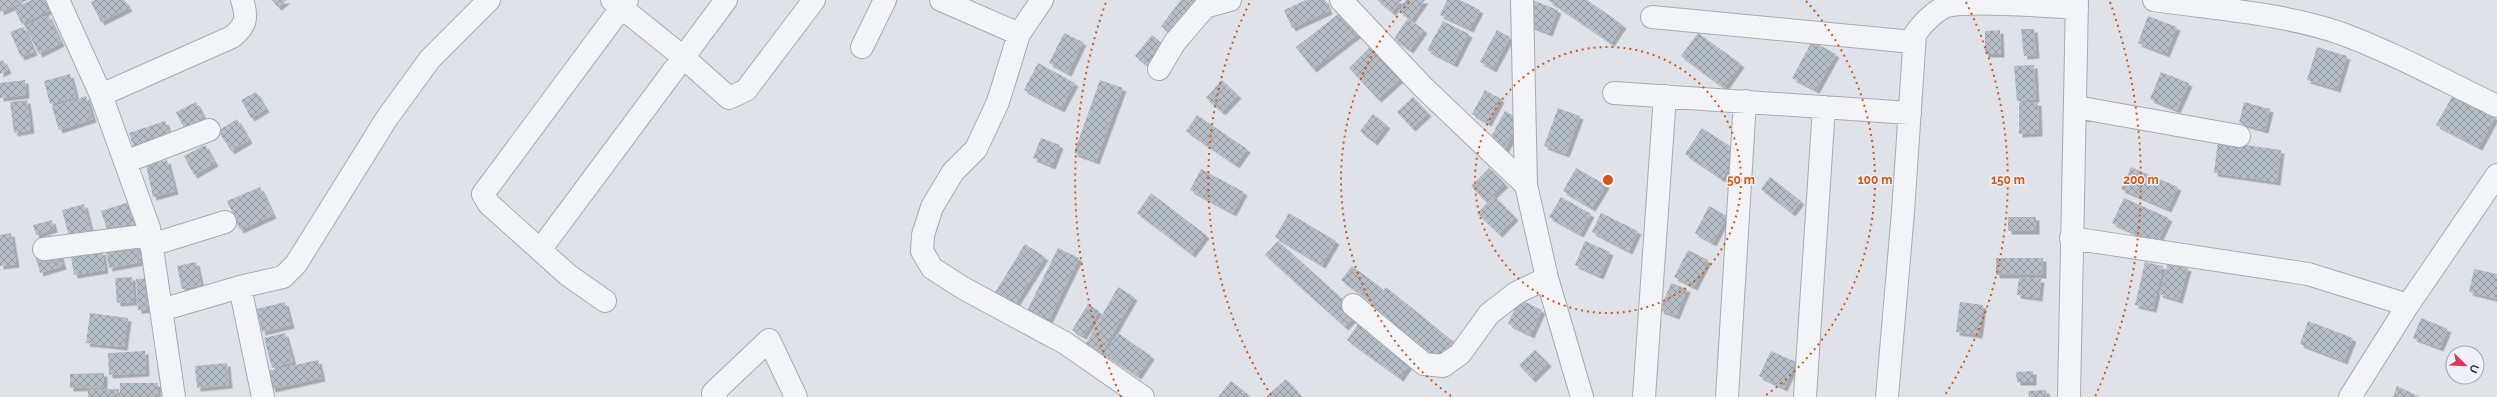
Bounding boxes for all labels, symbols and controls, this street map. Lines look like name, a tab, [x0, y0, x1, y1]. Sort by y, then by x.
centre of rings	[1601, 173, 1615, 187]
text: 50 m	[1727, 173, 1755, 187]
text: 100 m	[1858, 173, 1892, 187]
text: 150 m	[1991, 173, 2025, 187]
text: 200 m	[2123, 173, 2159, 187]
north arrow	[2445, 345, 2485, 385]
text: U	[2466, 362, 2481, 375]

